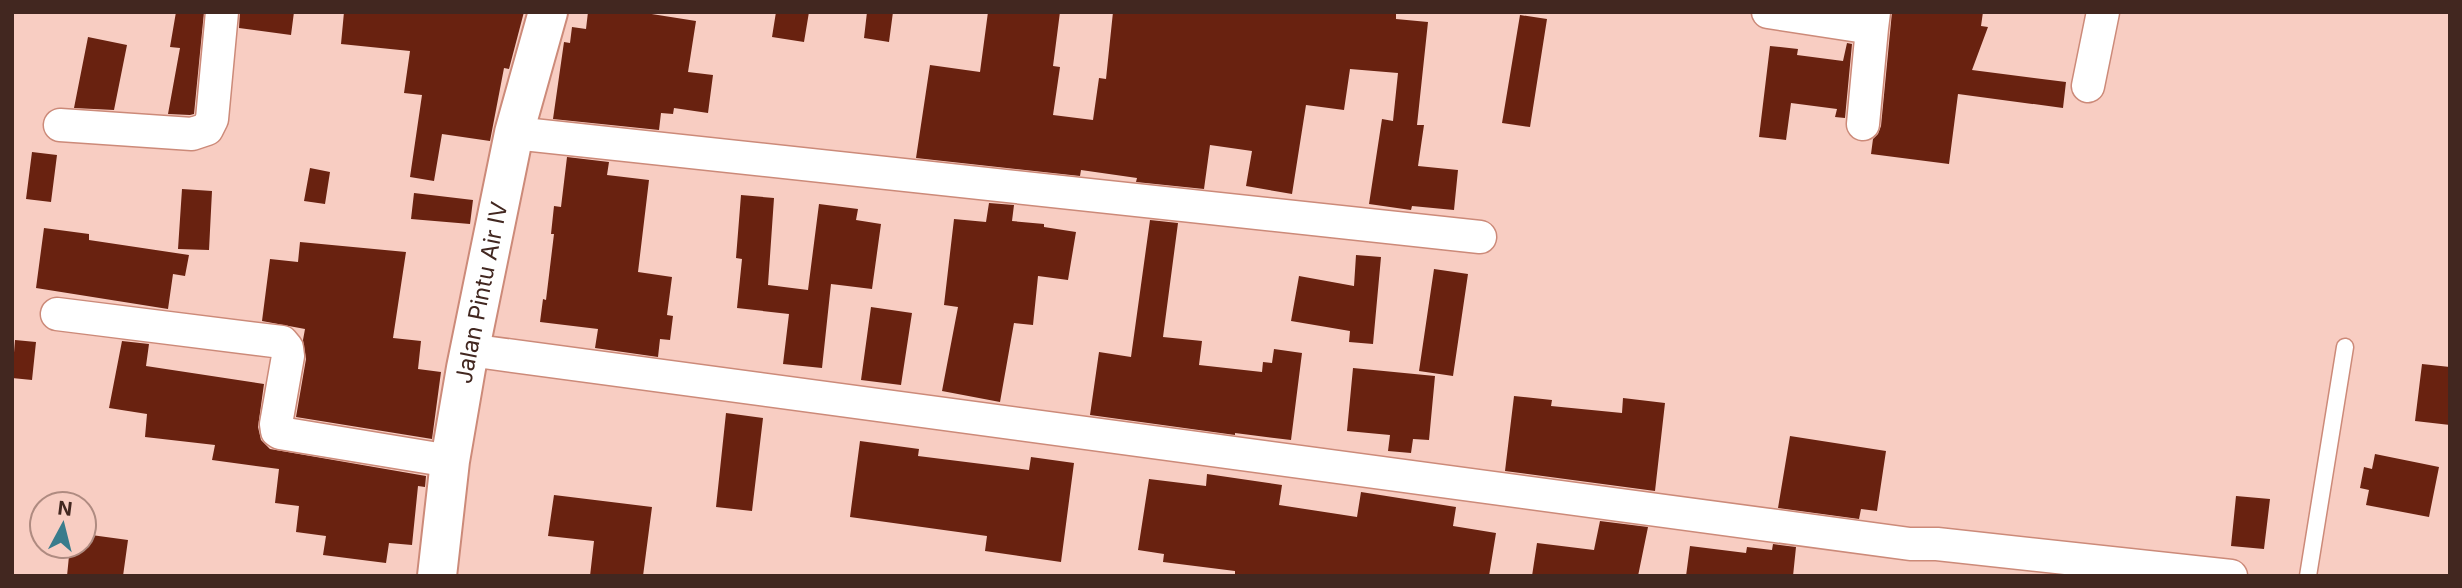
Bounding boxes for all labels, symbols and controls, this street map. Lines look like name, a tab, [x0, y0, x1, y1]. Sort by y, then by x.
street label: Jalan Pintu Air IV	[450, 199, 514, 386]
north arrow	[28, 490, 98, 560]
text: N	[56, 496, 74, 521]

